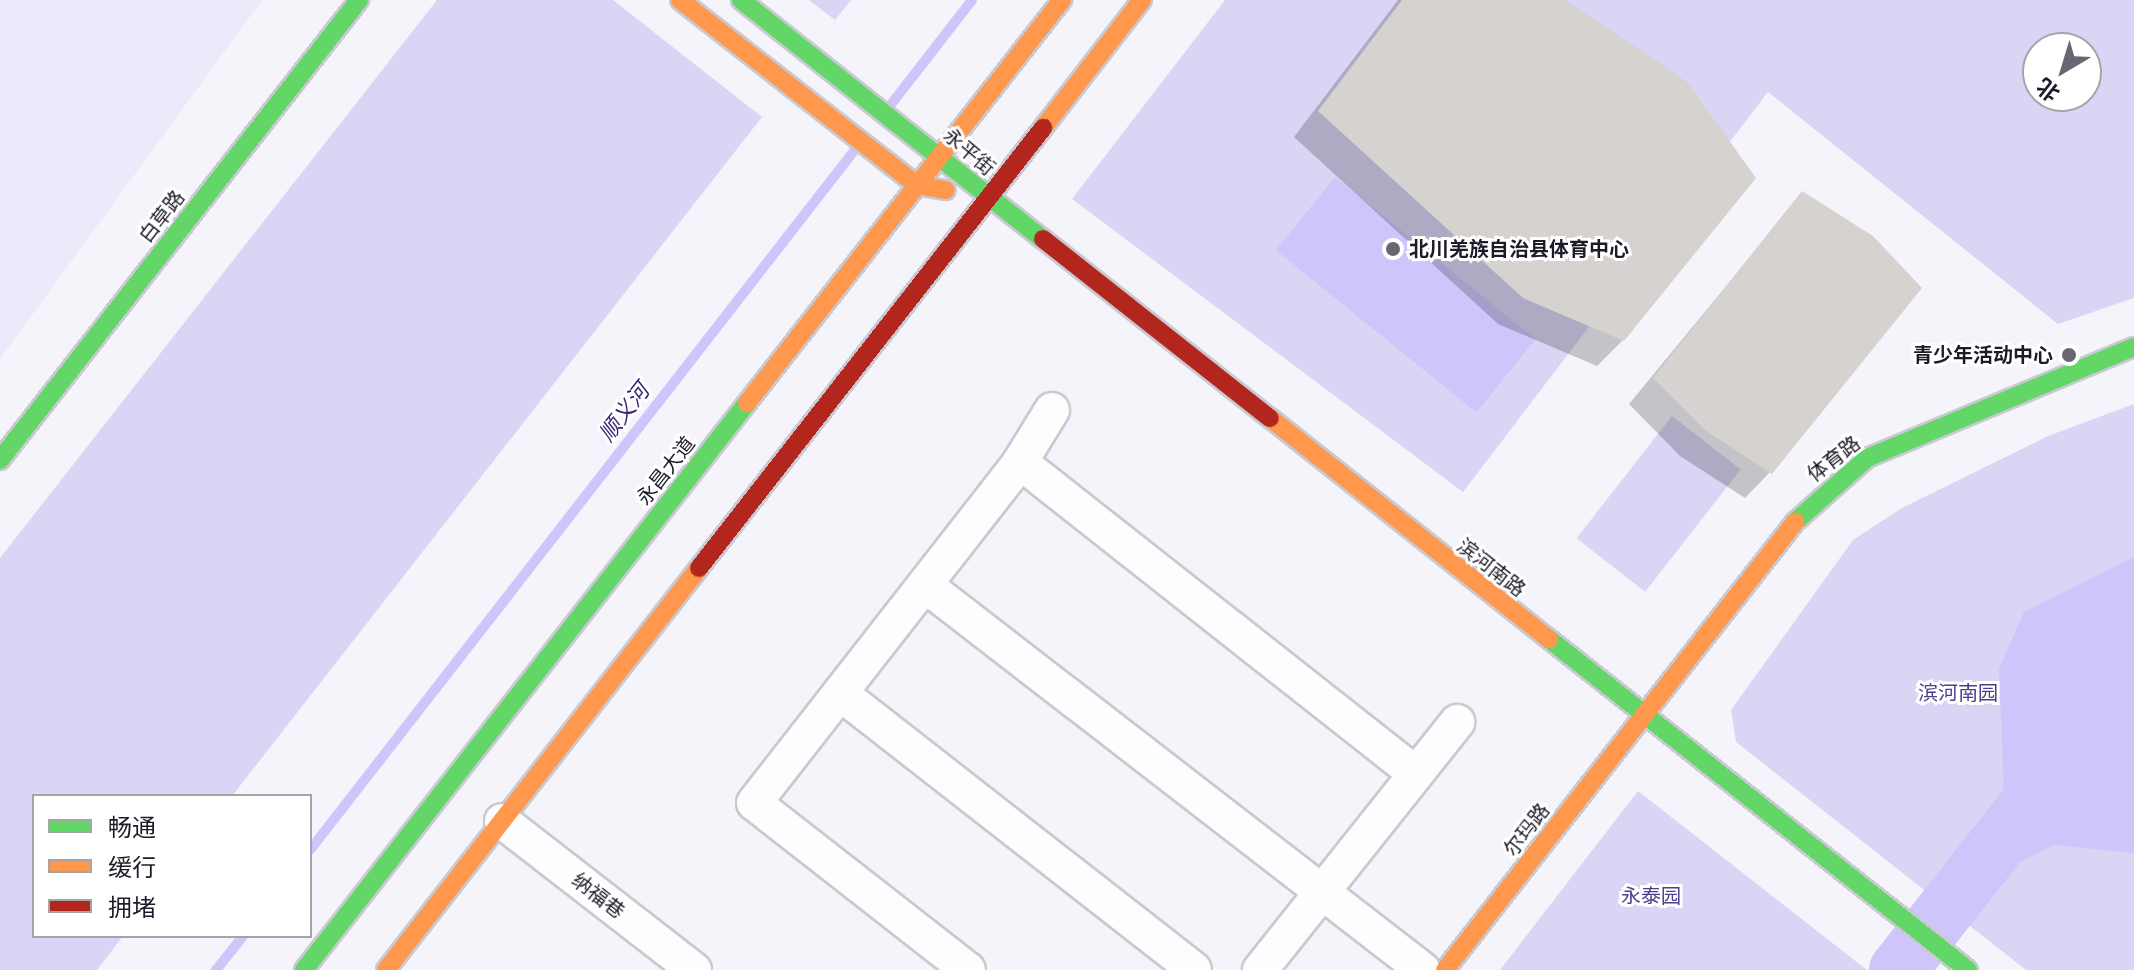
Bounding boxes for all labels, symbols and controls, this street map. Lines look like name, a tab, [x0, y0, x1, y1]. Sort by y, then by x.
north arrow	[2022, 32, 2102, 112]
text: 北	[2031, 71, 2066, 108]
street label: 永平街	[938, 124, 1000, 180]
street label: 白草路	[134, 186, 190, 248]
place label: 北川羌族自治县体育中心	[1409, 237, 1629, 261]
marker: 北川羌族自治县体育中心	[1384, 240, 1402, 258]
place label: 青少年活动中心	[1913, 343, 2053, 367]
marker: 青少年活动中心	[2060, 346, 2078, 364]
water label: 顺义河	[594, 379, 656, 447]
street label: 体育路	[1803, 431, 1865, 487]
street label: 永昌大道	[632, 432, 700, 510]
street label: 滨河南路	[1452, 534, 1530, 602]
park label: 滨河南园	[1918, 681, 1998, 705]
legend	[32, 794, 312, 938]
street label: 尔玛路	[1499, 799, 1555, 861]
text: 畅通	[108, 812, 156, 844]
text: 缓行	[108, 852, 156, 884]
street label: 纳福巷	[567, 868, 629, 924]
park label: 永泰园	[1621, 884, 1681, 908]
text: 拥堵	[108, 892, 156, 924]

